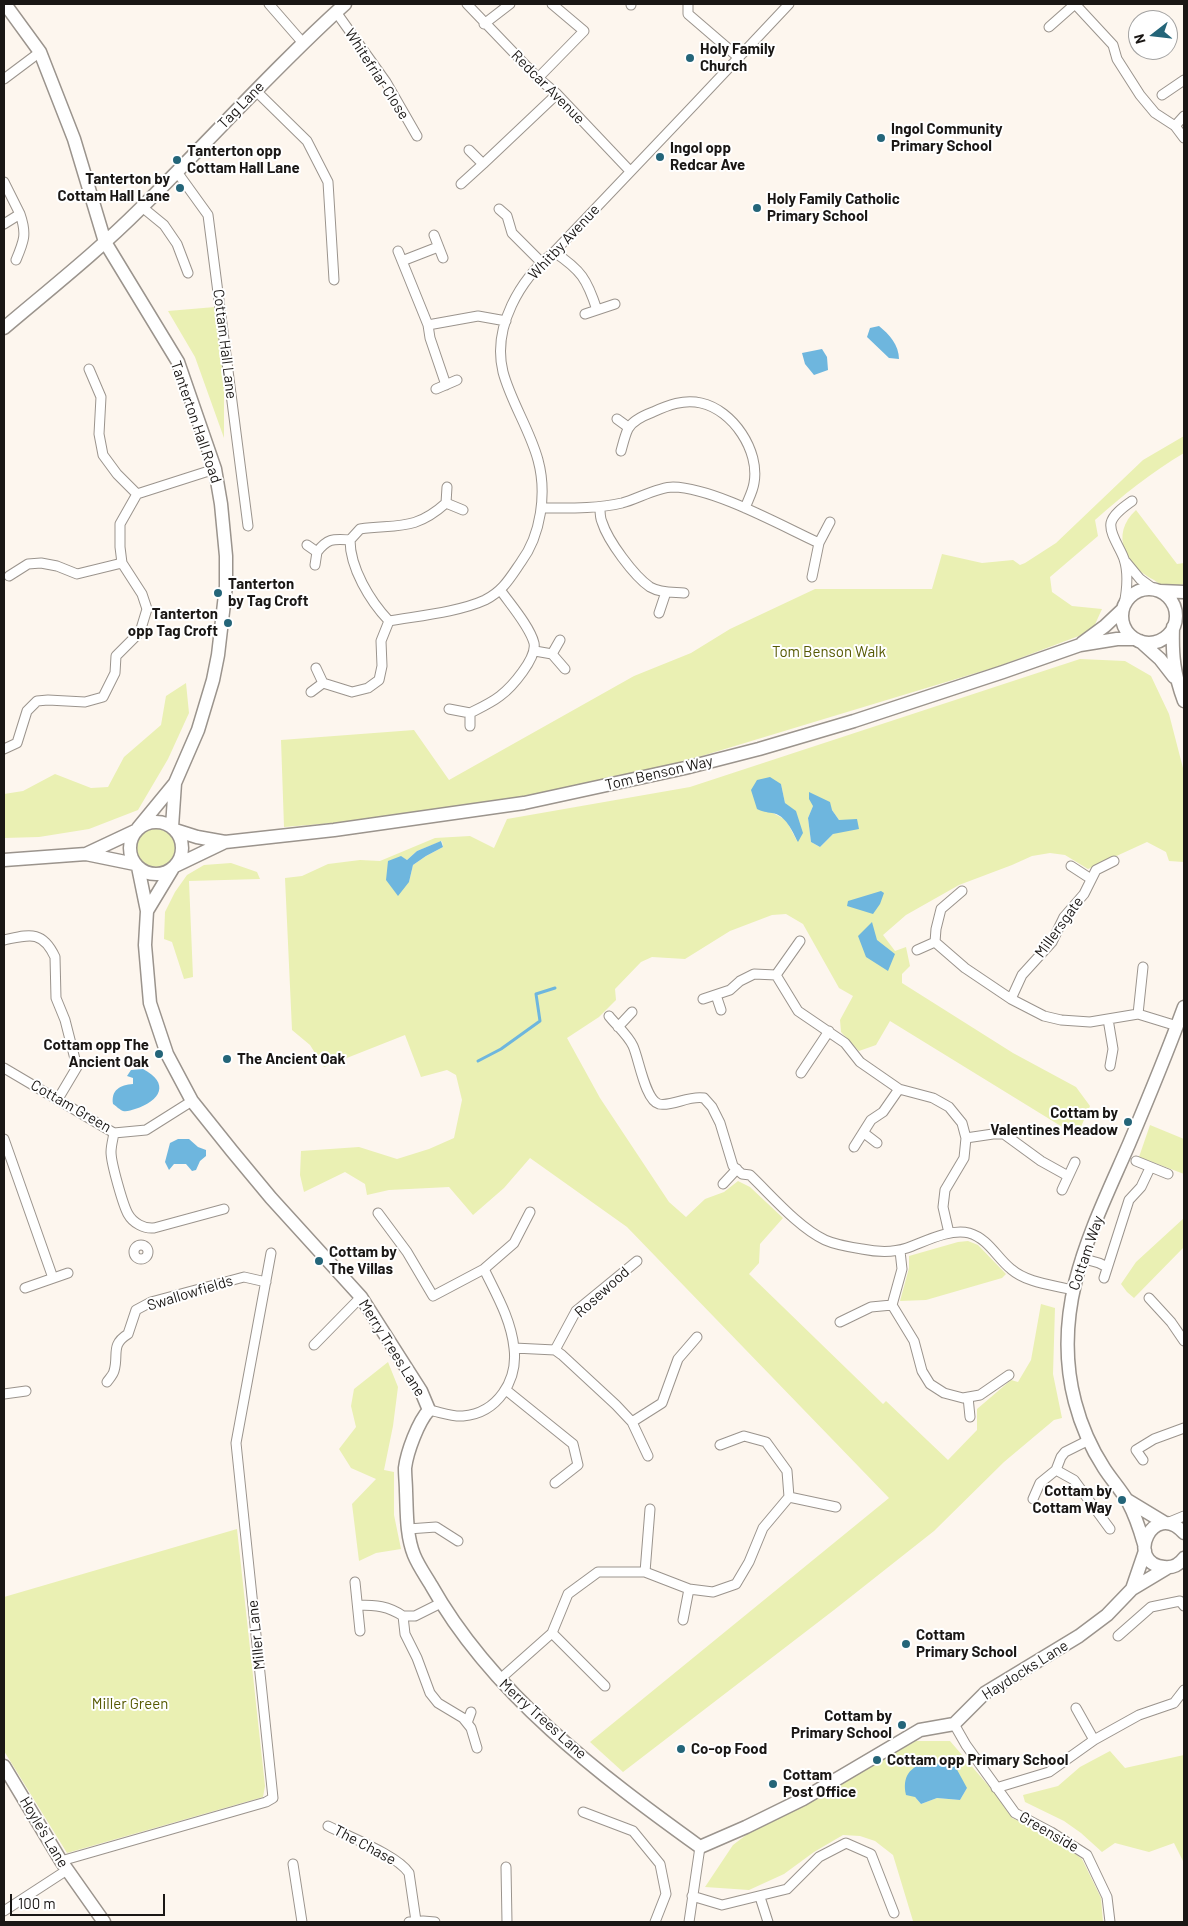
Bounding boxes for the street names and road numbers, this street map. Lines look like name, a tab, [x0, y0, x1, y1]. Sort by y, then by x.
street label: Whitefriar Close	[341, 25, 413, 123]
street label: Redcar Avenue	[507, 46, 589, 128]
street label: Tag Lane	[214, 77, 268, 133]
street label: Whitby Avenue	[525, 201, 603, 283]
street label: Cottam Hall Lane	[209, 288, 241, 400]
street label: Tanterton Hall Road	[167, 359, 225, 485]
street label: Tom Benson Way	[603, 752, 715, 794]
street label: Millersgate	[1031, 893, 1087, 961]
street label: Cottam Green	[28, 1076, 114, 1136]
street label: Cottam Way	[1065, 1213, 1107, 1293]
street label: Rosewood	[571, 1263, 633, 1321]
street label: Swallowfields	[145, 1271, 235, 1315]
street label: Merry Trees Lane	[355, 1296, 429, 1400]
street label: Miller Lane	[243, 1599, 269, 1671]
street label: Haydocks Lane	[979, 1636, 1071, 1704]
street label: Merry Trees Lane	[496, 1675, 590, 1763]
street label: Hoyle's Lane	[16, 1793, 72, 1871]
street label: Greenside	[1016, 1808, 1082, 1856]
street label: The Chase	[331, 1821, 399, 1869]

